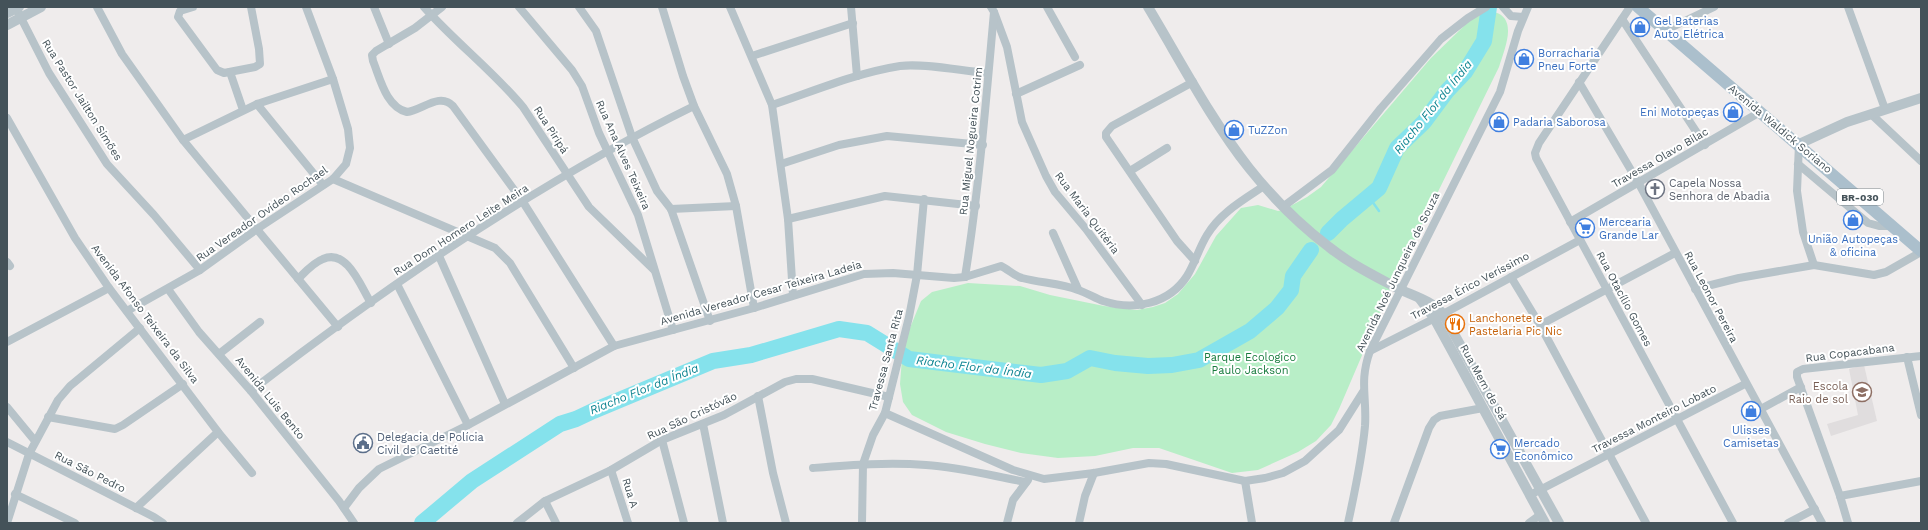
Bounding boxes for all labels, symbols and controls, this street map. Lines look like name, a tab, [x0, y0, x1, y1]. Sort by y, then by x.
place label: Gel Baterias Auto Elétrica	[1654, 15, 1724, 41]
shop icon: Gel Baterias Auto Elétrica	[1629, 16, 1651, 38]
street label: Rua Pastor Jailton Simões	[39, 37, 125, 163]
place label: Borracharia Pneu Forte	[1538, 47, 1600, 73]
shop icon: Borracharia Pneu Forte	[1513, 48, 1535, 70]
water label: Riacho Flor da Índia	[1391, 57, 1475, 157]
street label: Rua Miguel Nogueira Cotrim	[957, 66, 985, 216]
street label: Avenida Waldick Soriano	[1726, 82, 1834, 176]
street label: Rua Ana Alves Teixeira	[593, 98, 653, 212]
shop icon: Eni Motopeças	[1722, 101, 1744, 123]
street label: Rua Piripá	[531, 104, 571, 156]
place label: Eni Motopeças	[1640, 106, 1719, 119]
shop icon: Padaria Saborosa	[1488, 111, 1510, 133]
place label: Padaria Saborosa	[1513, 116, 1606, 129]
shop icon: TuZZon	[1223, 119, 1245, 141]
place label: TuZZon	[1248, 124, 1288, 137]
street label: Travessa Olavo Bilac	[1609, 125, 1711, 191]
street label: Rua Vereador Ovídeo Rochael	[194, 163, 331, 265]
street label: Rua Maria Quitéria	[1052, 170, 1122, 256]
place label: Capela Nossa Senhora de Abadia	[1669, 177, 1770, 203]
church icon: Capela Nossa Senhora de Abadia	[1644, 178, 1666, 200]
street label: Rua Dom Homero Leite Meira	[391, 181, 531, 279]
road number: BR-030	[1837, 189, 1883, 205]
street label: Avenida Noé Junqueira de Souza	[1354, 190, 1442, 354]
shop icon: União Autopeças & oficina	[1842, 209, 1864, 231]
place label: Mercearia Grande Lar	[1599, 216, 1659, 242]
supermarket icon: Mercearia Grande Lar	[1574, 217, 1596, 239]
place label: União Autopeças & oficina	[1808, 233, 1898, 259]
street label: Avenida Afonso Teixeira da Silva	[89, 242, 201, 386]
street label: Travessa Érico Veríssimo	[1408, 248, 1531, 323]
street label: Rua Otacílio Gomes	[1593, 249, 1655, 349]
street label: Rua Leonor Pereira	[1681, 249, 1741, 345]
street label: Avenida Vereador Cesar Teixeira Ladeia	[659, 258, 863, 328]
street label: Travessa Santa Rita	[866, 308, 906, 412]
place label: Lanchonete e Pastelaria Pic Nic	[1469, 312, 1562, 338]
restaurant icon: Lanchonete e Pastelaria Pic Nic	[1444, 313, 1466, 335]
street label: Rua Copacabana	[1805, 341, 1895, 365]
street label: Rua Mem de Sá	[1457, 342, 1509, 422]
park label: Parque Ecologico Paulo Jackson	[1204, 351, 1296, 377]
water label: Riacho Flor da Índia	[915, 353, 1033, 381]
street label: Avenida Luis Bento	[233, 354, 307, 442]
water label: Riacho Flor da Índia	[588, 361, 701, 417]
place label: Escola Raio de sol	[1788, 380, 1849, 406]
school or university icon: Escola Raio de sol	[1851, 381, 1873, 403]
street label: Travessa Monteiro Lobato	[1590, 382, 1718, 456]
street label: Rua São Cristóvão	[645, 389, 739, 443]
shop icon: Ulisses Camisetas	[1740, 400, 1762, 422]
place label: Ulisses Camisetas	[1723, 424, 1779, 450]
place label: Delegacia de Polícia Civil de Caetité	[377, 431, 484, 457]
public building icon: Delegacia de Polícia Civil de Caetité	[352, 432, 374, 454]
place label: Mercado Econômico	[1514, 437, 1573, 463]
supermarket icon: Mercado Econômico	[1489, 438, 1511, 460]
street label: Rua São Pedro	[52, 449, 128, 495]
street label: Rua A	[619, 477, 641, 509]

